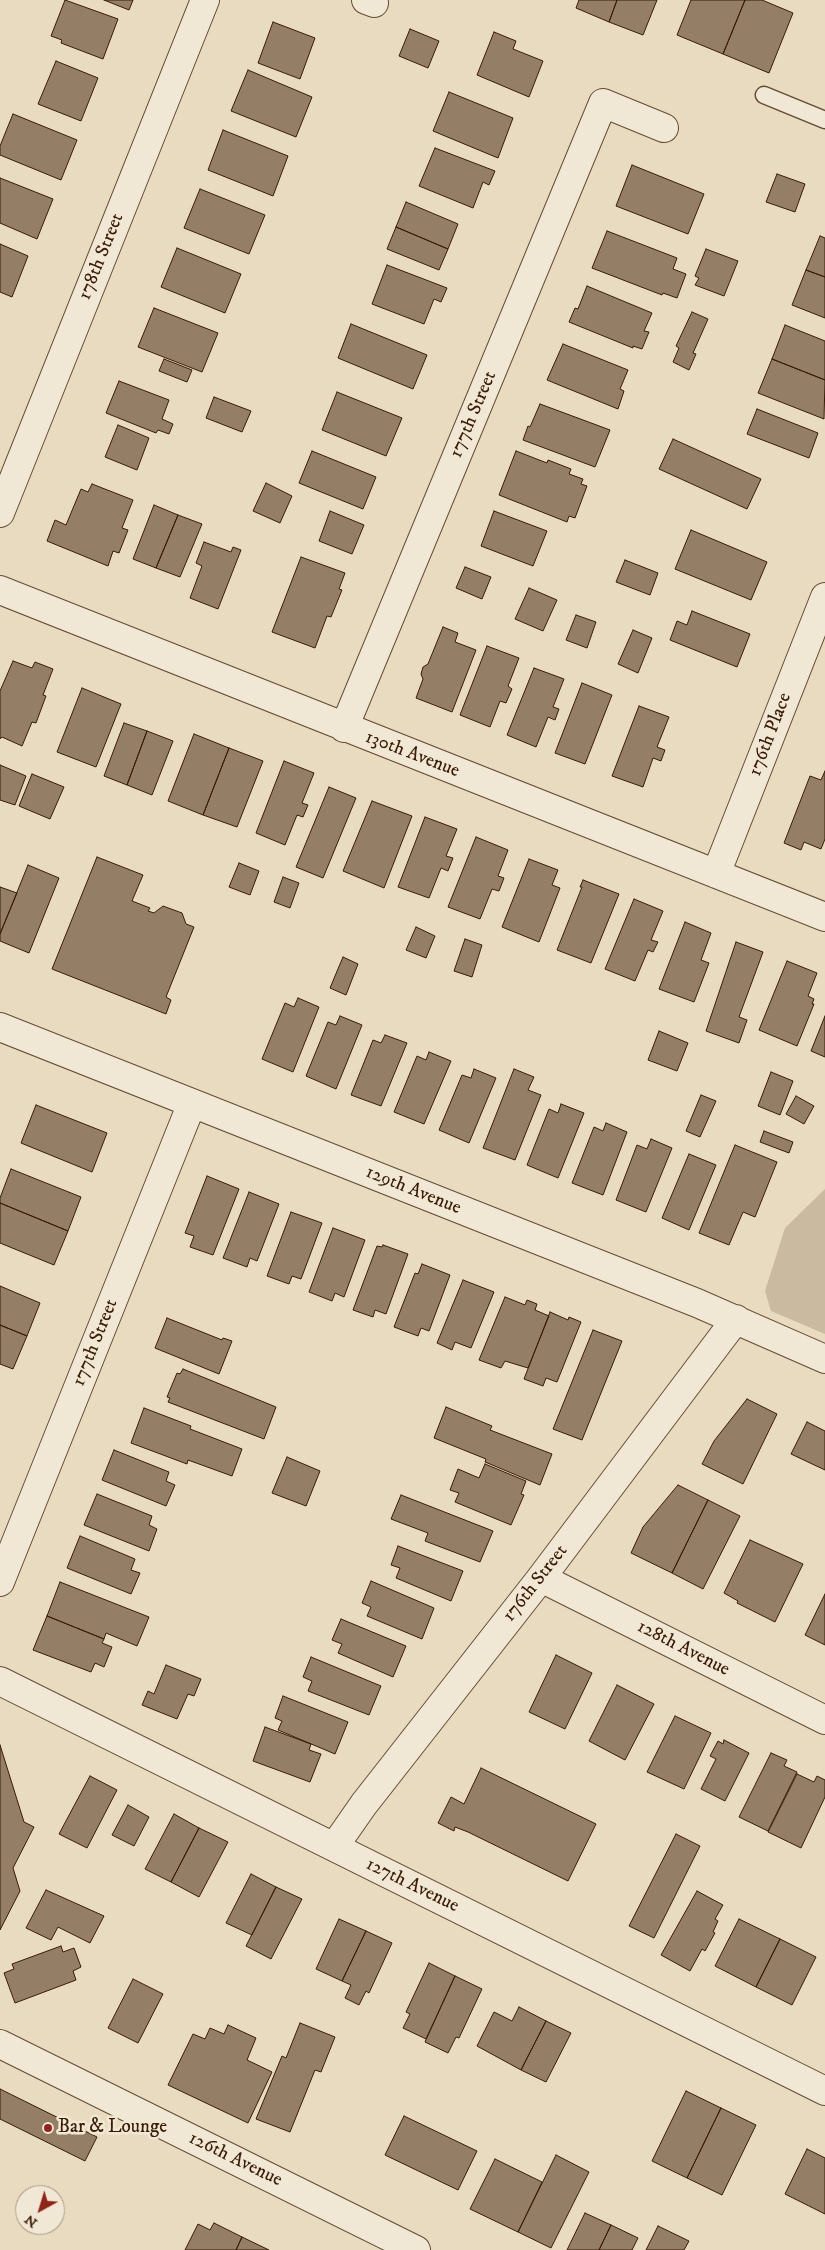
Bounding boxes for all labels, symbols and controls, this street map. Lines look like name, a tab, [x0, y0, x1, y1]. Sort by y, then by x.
street label: 178th Street	[74, 210, 130, 304]
street label: 177th Street	[446, 368, 502, 462]
street label: 176th Place	[745, 690, 797, 780]
street label: 130th Avenue	[362, 727, 462, 783]
street label: 129th Avenue	[362, 1162, 464, 1220]
street label: 177th Street	[68, 1296, 124, 1390]
street label: 176th Street	[499, 1541, 573, 1627]
street label: 128th Avenue	[633, 1616, 733, 1682]
street label: 127th Avenue	[362, 1854, 462, 1918]
place label: Bar & Lounge	[58, 2117, 167, 2139]
marker: Bar & Lounge	[42, 2122, 54, 2134]
street label: 126th Avenue	[185, 2128, 285, 2192]
north arrow	[15, 2185, 65, 2235]
text: N	[21, 2210, 41, 2231]

